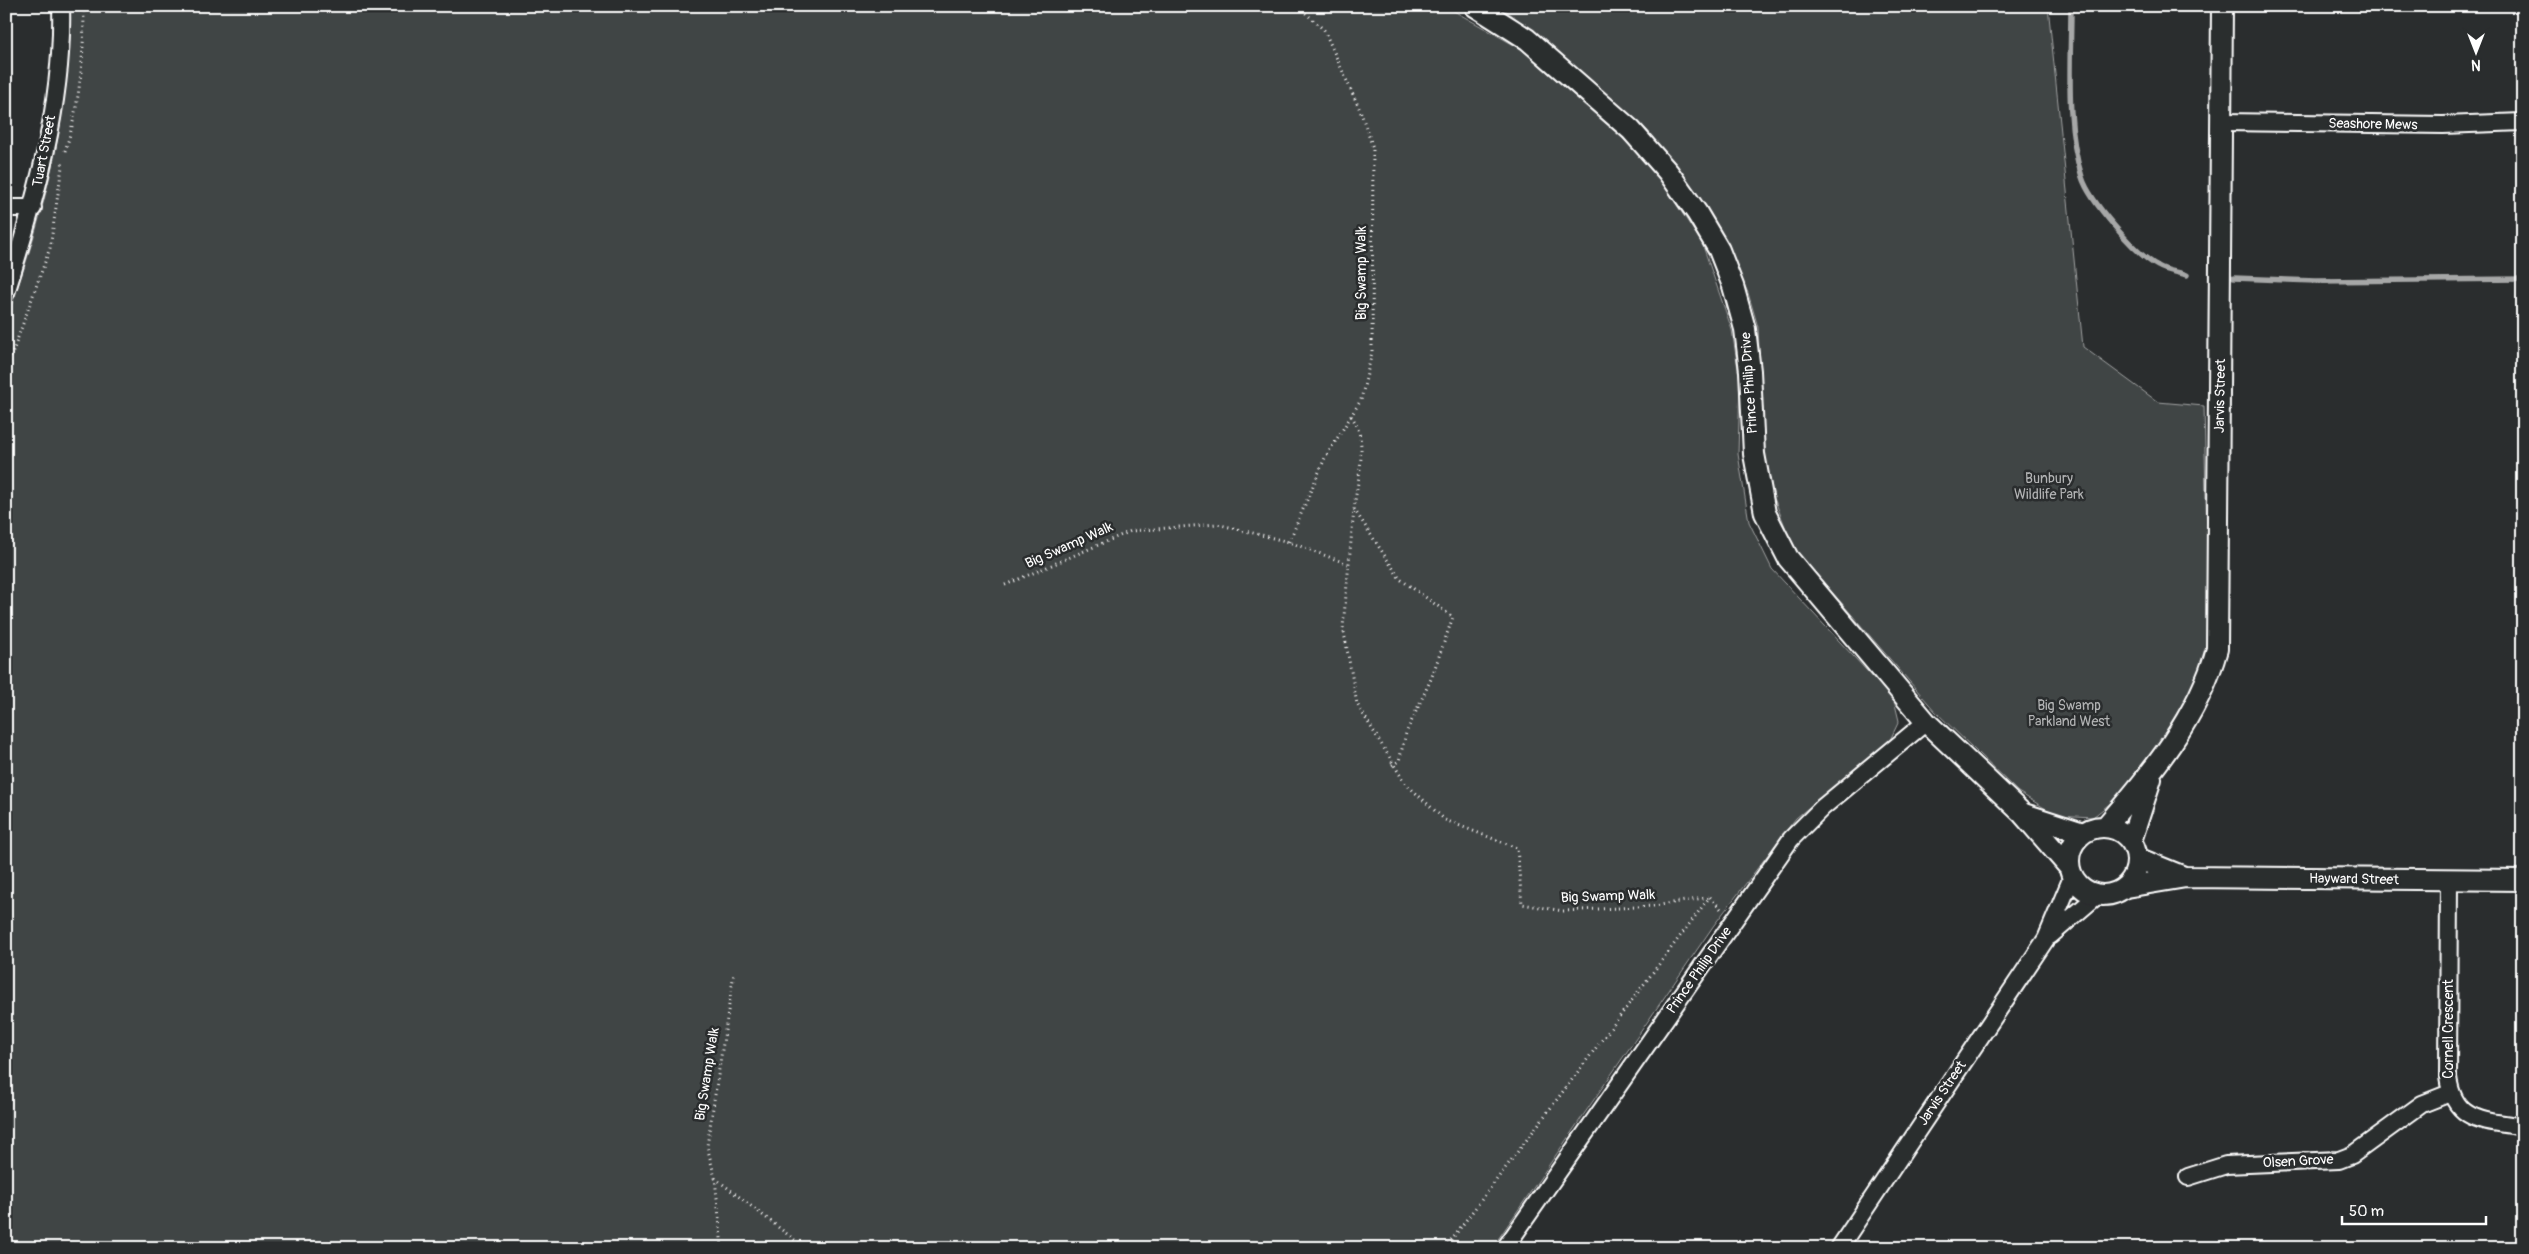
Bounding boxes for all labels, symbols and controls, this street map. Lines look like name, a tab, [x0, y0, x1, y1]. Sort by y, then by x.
north arrow	[2452, 28, 2502, 78]
text: N	[2471, 56, 2481, 73]
street label: Tuart Street	[29, 113, 59, 188]
street label: Seashore Mews	[2328, 115, 2419, 133]
street label: Big Swamp Walk	[1353, 226, 1370, 320]
street label: Prince Philip Drive	[1737, 331, 1761, 434]
street label: Jarvis Street	[2211, 358, 2229, 433]
park label: Bunbury Wildlife Park	[2014, 470, 2084, 503]
street label: Big Swamp Walk	[1022, 518, 1116, 572]
park label: Big Swamp Parkland West	[2028, 697, 2111, 730]
street label: Hayward Street	[2309, 870, 2399, 888]
street label: Big Swamp Walk	[1561, 886, 1656, 906]
street label: Prince Philip Drive	[1663, 923, 1735, 1017]
street label: Cornell Crescent	[2440, 979, 2457, 1079]
street label: Big Swamp Walk	[691, 1026, 723, 1122]
street label: Jarvis Street	[1914, 1057, 1970, 1129]
street label: Olsen Grove	[2262, 1151, 2334, 1171]
scale bar	[2342, 1194, 2485, 1226]
text: 50 m	[2349, 1202, 2384, 1221]

